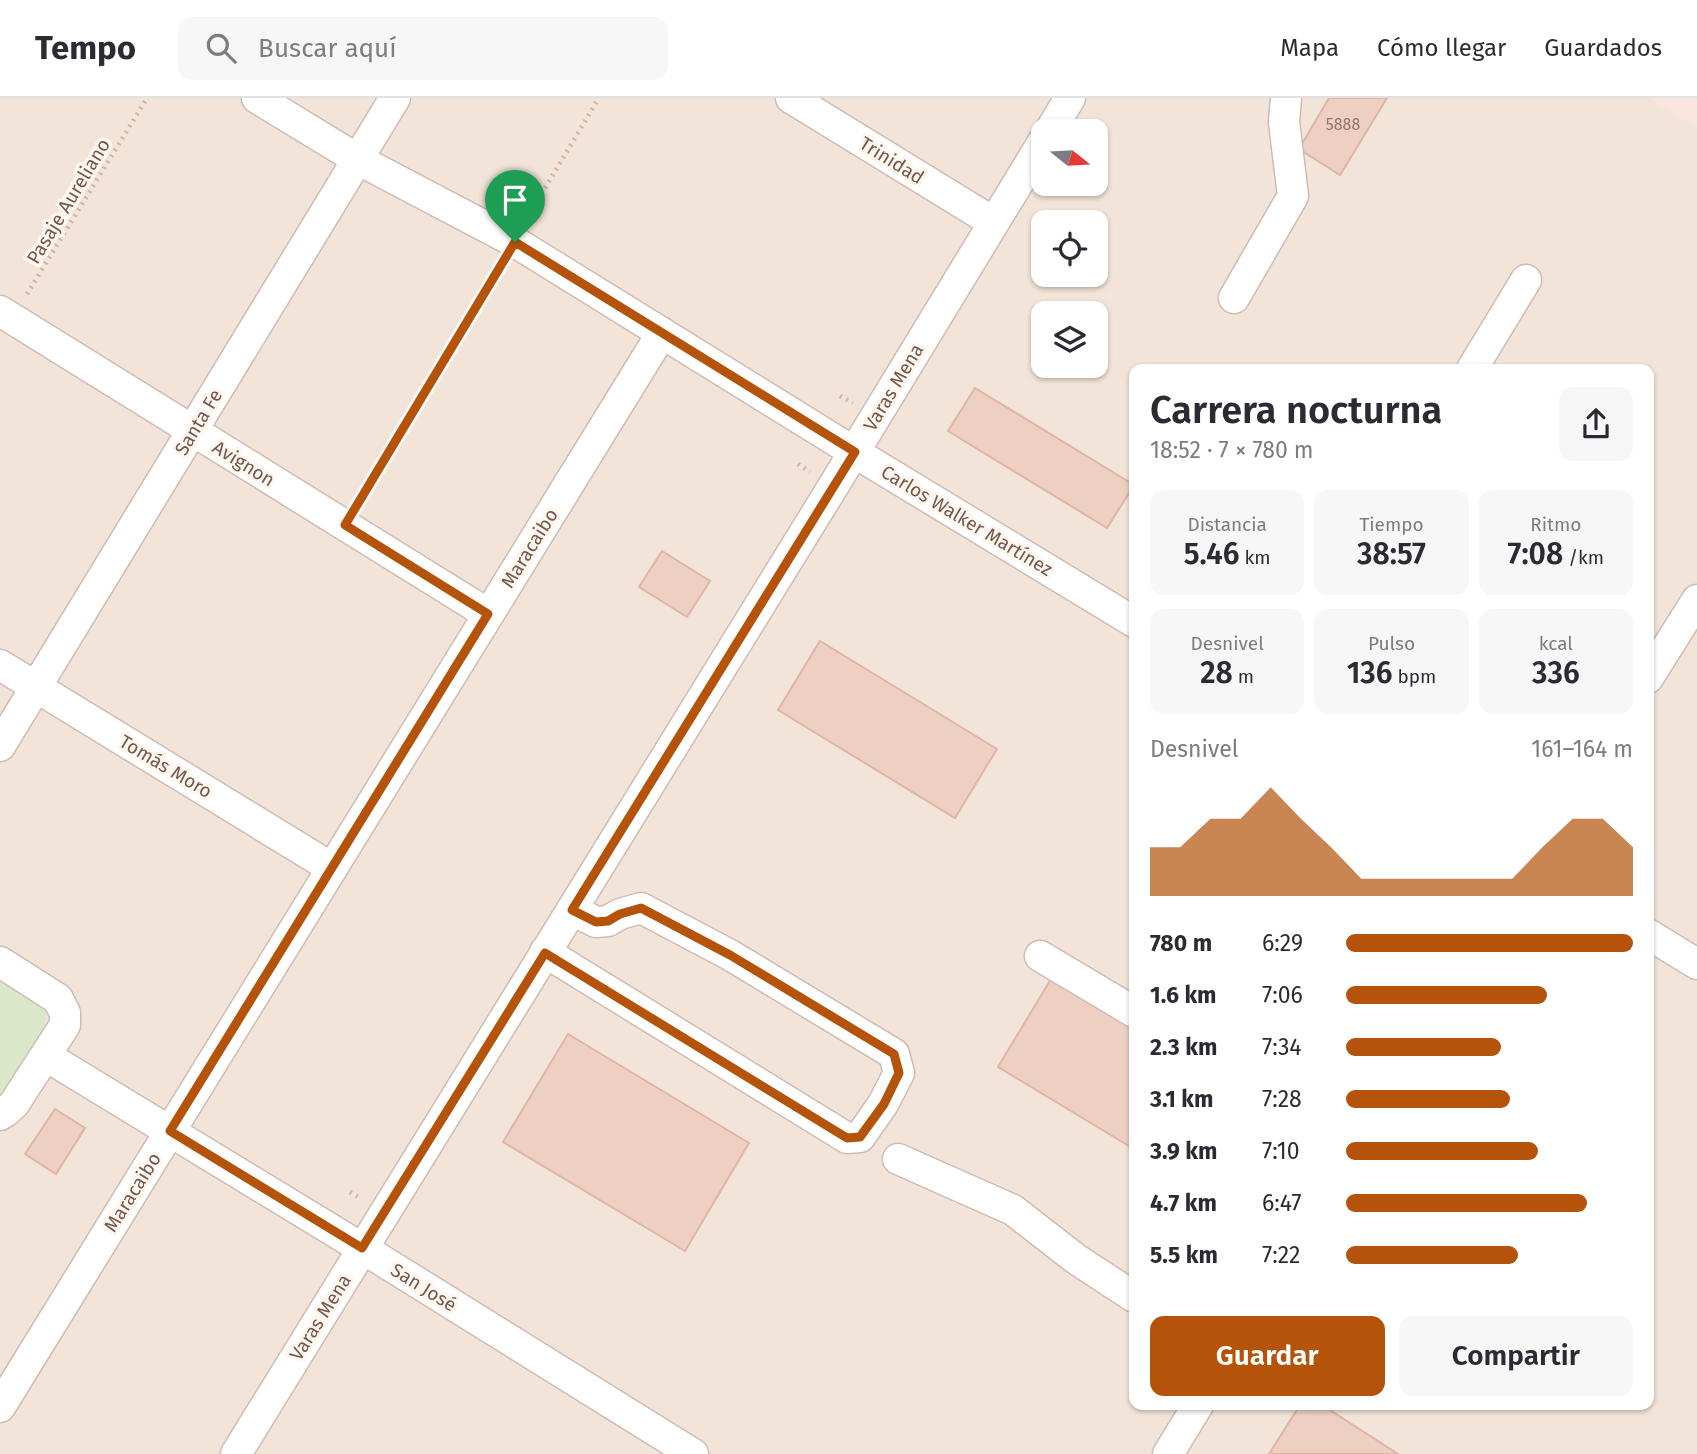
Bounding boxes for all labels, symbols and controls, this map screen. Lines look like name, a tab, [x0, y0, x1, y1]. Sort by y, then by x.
search box	[178, 17, 668, 80]
text: Tempo	[35, 28, 136, 68]
icon: search	[202, 29, 240, 67]
text: Buscar aquí	[258, 33, 397, 64]
text: Mapa	[1280, 34, 1339, 62]
text: Cómo llegar	[1377, 34, 1506, 62]
text: Guardados	[1544, 34, 1662, 62]
house number: 5888	[1326, 115, 1360, 134]
north arrow	[1031, 119, 1108, 196]
map controls	[1031, 119, 1108, 378]
street label: Trinidad	[855, 132, 928, 189]
street label: Pasaje Aureliano	[22, 134, 115, 268]
pin	[485, 170, 545, 242]
icon: arrive	[496, 181, 534, 219]
button: locate	[1031, 210, 1108, 287]
button: layers	[1031, 301, 1108, 378]
street label: Varas Mena	[858, 340, 928, 435]
street label: Santa Fe	[170, 385, 227, 459]
text: Carrera nocturna	[1150, 387, 1442, 433]
button: share	[1559, 387, 1633, 461]
street label: Avignon	[208, 435, 279, 491]
text: 18:52 · 7 × 780 m	[1150, 436, 1314, 464]
street label: Carlos Walker Martínez	[877, 460, 1057, 581]
street label: Maracaibo	[496, 504, 563, 592]
text: Distancia	[1187, 513, 1267, 536]
text: Tiempo	[1359, 513, 1424, 536]
text: Ritmo	[1530, 513, 1581, 536]
text: 5.46	[1184, 536, 1239, 572]
text: 38:57	[1357, 536, 1426, 572]
text: 7:08	[1508, 536, 1563, 572]
text: km	[1239, 546, 1271, 569]
text: /km	[1563, 546, 1604, 569]
text: Desnivel	[1191, 632, 1264, 655]
text: Pulso	[1368, 632, 1415, 655]
text: kcal	[1539, 632, 1573, 655]
text: 28	[1200, 655, 1233, 691]
text: 136	[1347, 655, 1392, 691]
text: 336	[1532, 655, 1580, 691]
text: m	[1233, 665, 1254, 688]
text: bpm	[1392, 665, 1436, 688]
street label: Tomás Moro	[115, 730, 216, 803]
text: Desnivel	[1150, 735, 1239, 763]
text: 161–164 m	[1531, 735, 1633, 763]
text: 780 m	[1150, 929, 1212, 957]
text: 6:29	[1262, 929, 1303, 957]
text: 1.6 km	[1150, 981, 1217, 1009]
text: 7:06	[1262, 981, 1303, 1009]
text: 2.3 km	[1150, 1033, 1217, 1061]
text: 7:34	[1262, 1033, 1302, 1061]
text: 3.1 km	[1150, 1085, 1213, 1113]
text: 7:28	[1262, 1085, 1302, 1113]
text: 3.9 km	[1150, 1137, 1217, 1165]
text: 7:10	[1262, 1137, 1300, 1165]
street label: Maracaibo	[99, 1148, 166, 1236]
text: 4.7 km	[1150, 1189, 1217, 1217]
text: 6:47	[1262, 1189, 1302, 1217]
text: 5.5 km	[1150, 1241, 1218, 1269]
text: 7:22	[1262, 1241, 1301, 1269]
street label: San José	[387, 1258, 461, 1317]
street label: Varas Mena	[285, 1270, 356, 1365]
button: Guardar	[1150, 1316, 1385, 1396]
button: Compartir	[1399, 1316, 1633, 1396]

